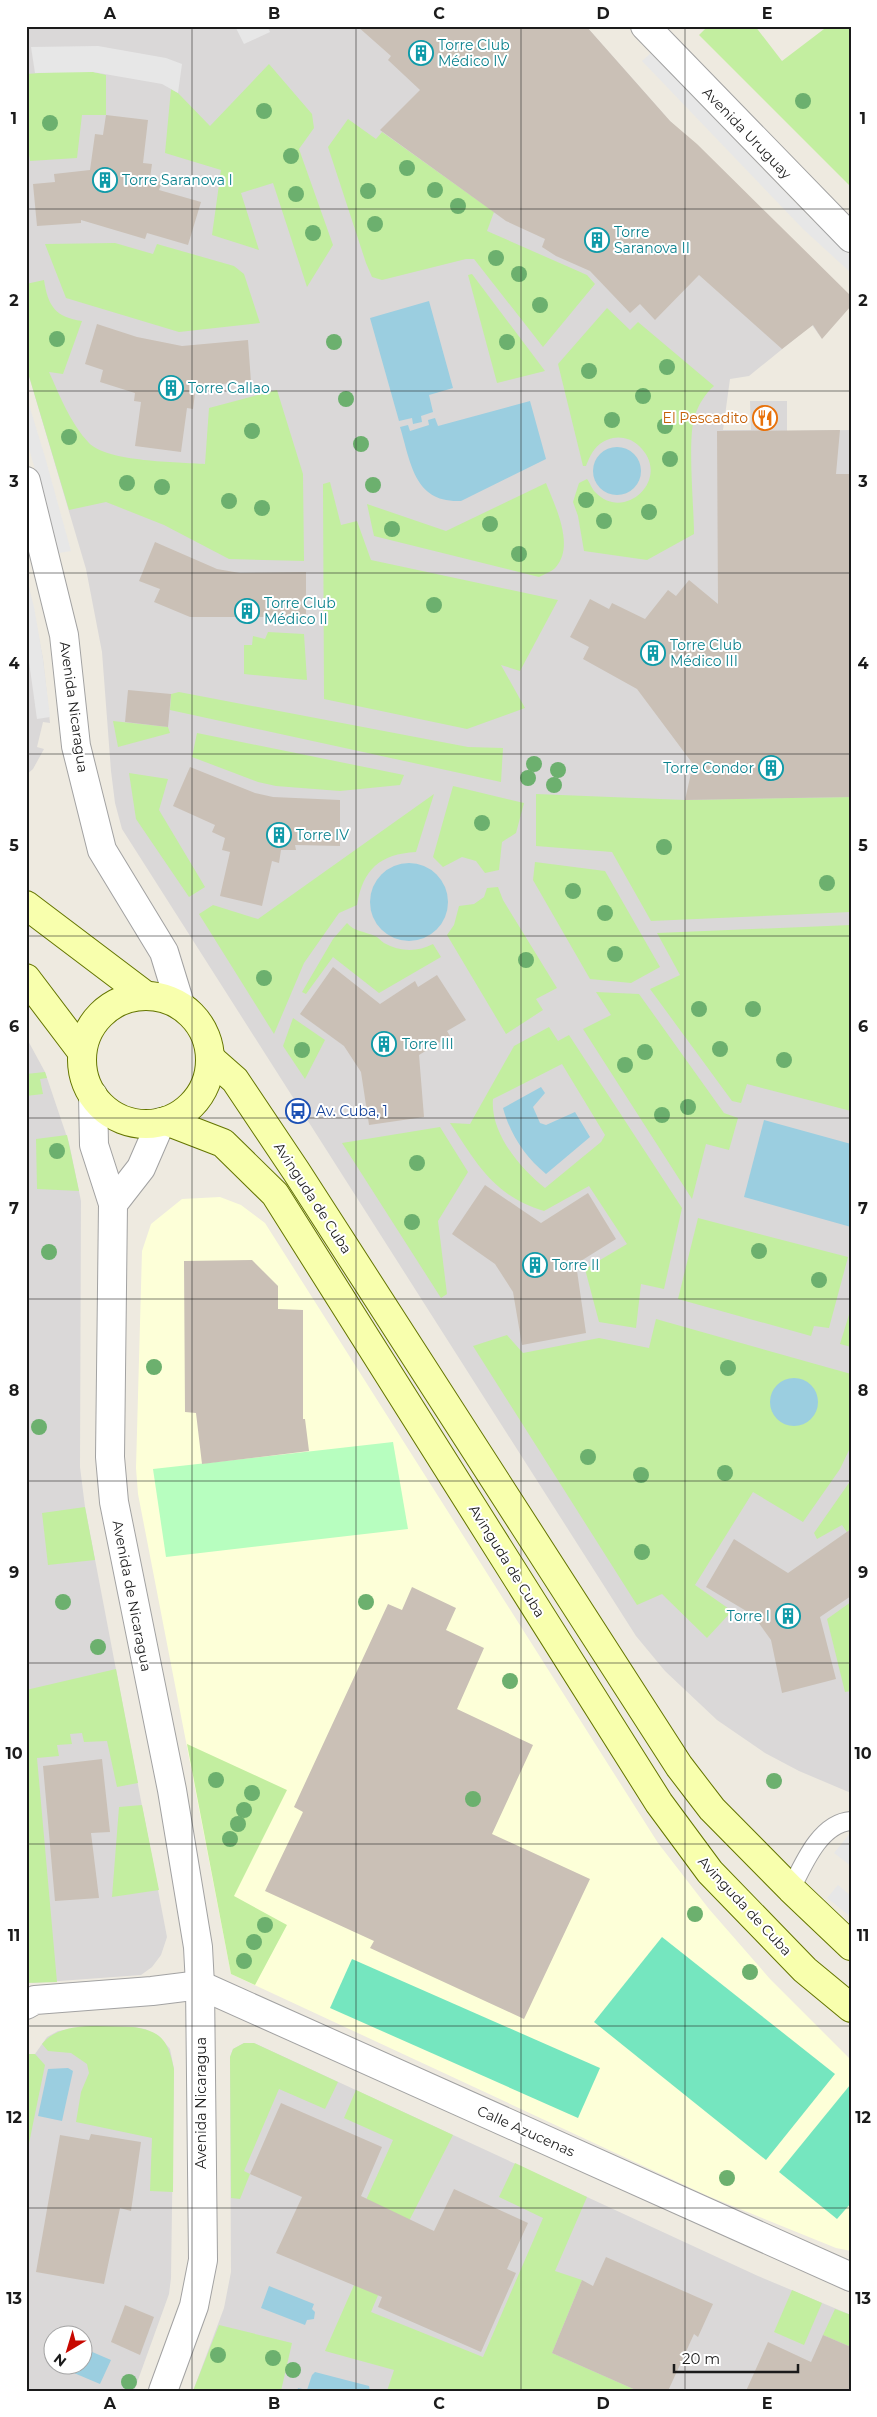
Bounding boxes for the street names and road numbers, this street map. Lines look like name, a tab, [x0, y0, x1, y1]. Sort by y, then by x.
street label: Avenida Uruguay	[699, 83, 796, 183]
street label: Avenida Nicaragua	[56, 640, 92, 774]
street label: Avinguda de Cuba	[270, 1139, 356, 1257]
street label: Avinguda de Cuba	[465, 1501, 549, 1621]
street label: Avenida de Nicaragua	[109, 1519, 155, 1673]
street label: Avinguda de Cuba	[694, 1853, 796, 1959]
street label: Avenida Nicaragua	[192, 2037, 210, 2169]
street label: Calle Azucenas	[474, 2101, 578, 2161]

